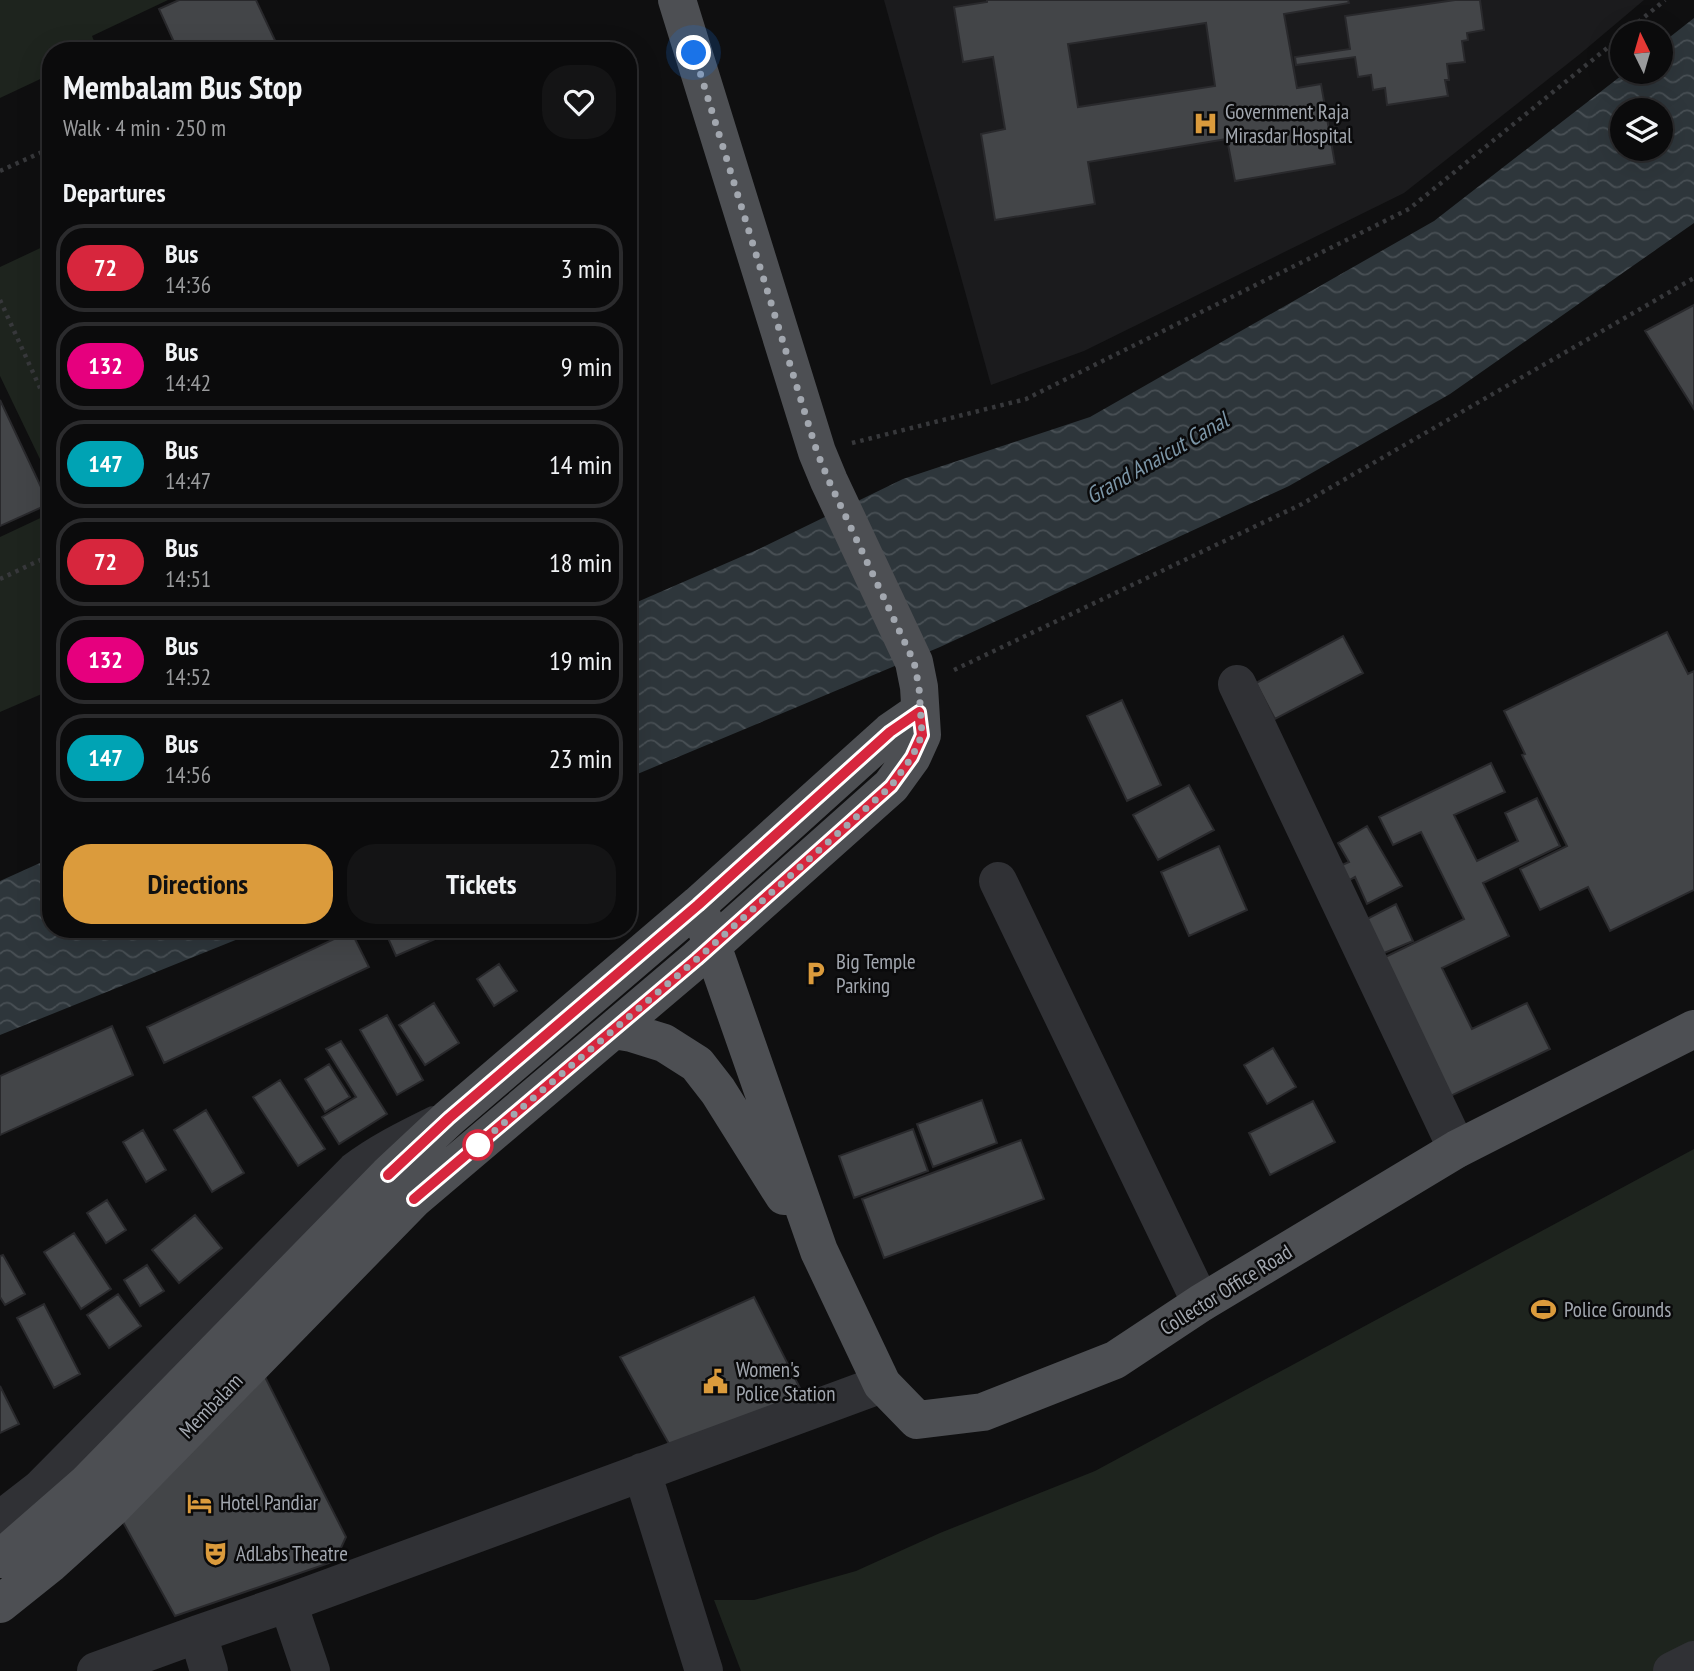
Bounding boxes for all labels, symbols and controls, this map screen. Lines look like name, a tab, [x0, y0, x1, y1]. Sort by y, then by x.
north arrow	[1610, 21, 1673, 84]
map controls	[1610, 21, 1673, 161]
your location	[676, 35, 711, 70]
text: Membalam Bus Stop	[63, 65, 302, 108]
button: heart	[542, 65, 616, 139]
place label: Government Raja Mirasdar Hospital	[1225, 98, 1352, 149]
button: layers	[1610, 98, 1673, 161]
hospital icon: Government Raja Mirasdar Hospital	[1191, 110, 1219, 138]
text: Walk · 4 min · 250 m	[63, 113, 226, 142]
text: Departures	[63, 176, 166, 209]
text: Bus	[165, 237, 198, 270]
text: 72	[94, 252, 117, 283]
text: 3 min	[561, 252, 612, 285]
text: 14:36	[165, 270, 211, 299]
text: Bus	[165, 335, 198, 368]
text: 132	[88, 350, 123, 381]
text: 9 min	[561, 350, 612, 383]
text: 14:42	[165, 368, 211, 397]
water label: Grand Anaicut Canal	[1080, 404, 1235, 510]
text: Bus	[165, 433, 198, 466]
text: 147	[88, 448, 123, 479]
text: 14 min	[549, 448, 612, 481]
text: 14:47	[165, 466, 211, 495]
text: Bus	[165, 531, 198, 564]
text: 72	[94, 546, 117, 577]
text: 18 min	[549, 546, 612, 579]
text: 14:51	[165, 564, 211, 593]
text: Bus	[165, 629, 198, 662]
text: 132	[88, 644, 123, 675]
text: 19 min	[549, 644, 612, 677]
text: 14:52	[165, 662, 211, 691]
text: Bus	[165, 727, 198, 760]
text: 147	[88, 742, 123, 773]
text: 23 min	[549, 742, 612, 775]
text: 14:56	[165, 760, 211, 789]
button: Directions	[63, 844, 333, 924]
button: Tickets	[347, 844, 616, 924]
place label: Big Temple Parking	[836, 948, 916, 999]
parking icon: Big Temple Parking	[802, 960, 830, 988]
unlabelled marker	[463, 1130, 493, 1160]
street label: Collector Office Road	[1155, 1238, 1297, 1341]
sports icon: Police Grounds	[1530, 1296, 1558, 1324]
place label: Police Grounds	[1564, 1296, 1671, 1323]
place label: Women's Police Station	[736, 1356, 835, 1407]
street label: Membalam	[173, 1367, 248, 1444]
public building icon: Women's Police Station	[702, 1368, 730, 1396]
hotel icon: Hotel Pandiar	[186, 1489, 214, 1517]
place label: Hotel Pandiar	[220, 1489, 319, 1516]
theatre icon: AdLabs Theatre	[202, 1540, 230, 1568]
place label: AdLabs Theatre	[236, 1540, 348, 1567]

